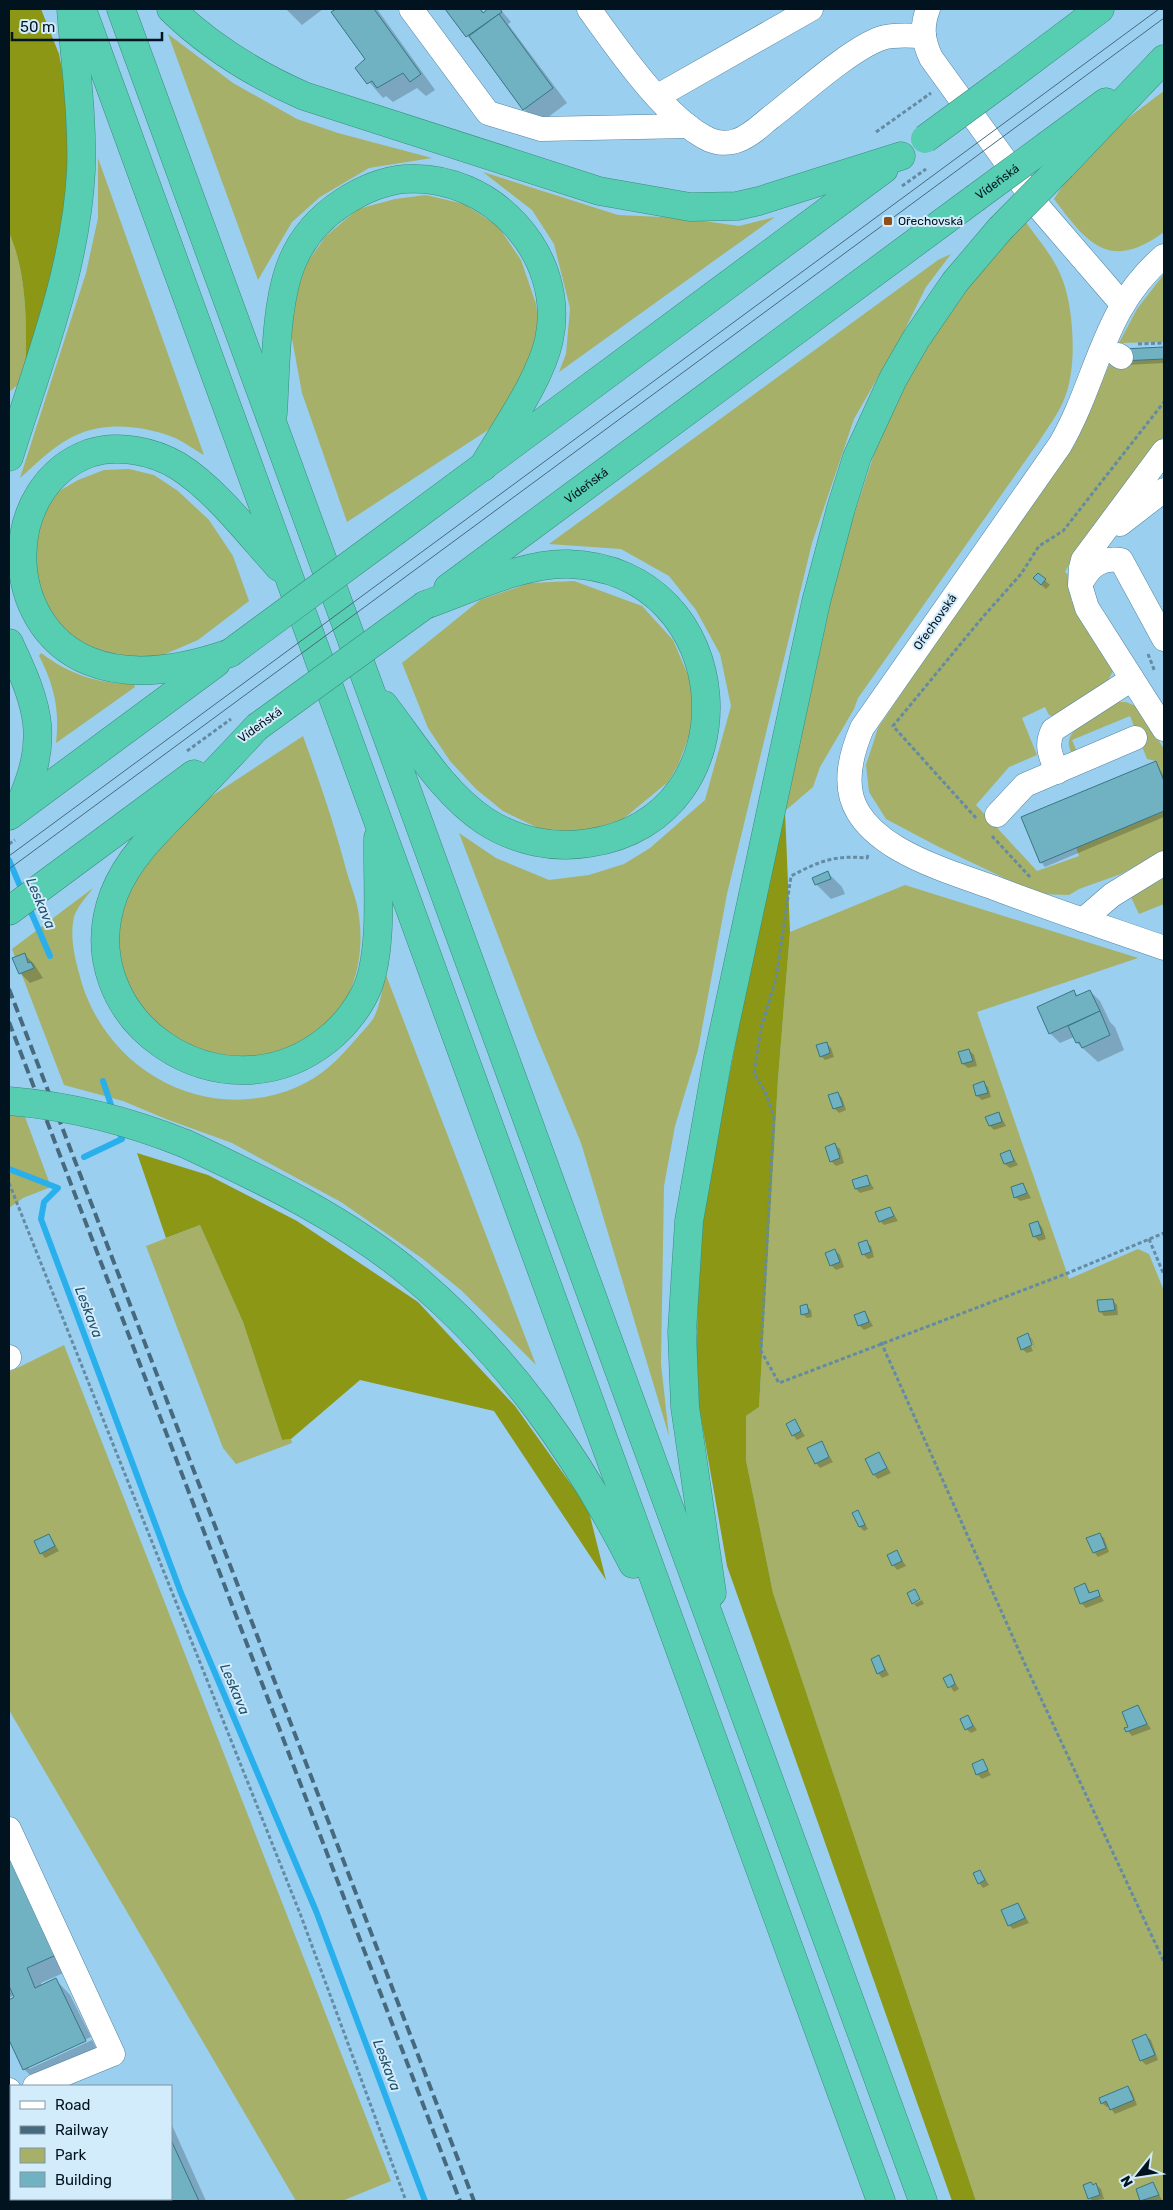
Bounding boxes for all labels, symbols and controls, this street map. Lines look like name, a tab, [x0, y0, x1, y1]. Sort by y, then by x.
scale bar	[12, 10, 162, 42]
text: 50 m	[20, 18, 55, 36]
street label: Vídeňská	[973, 161, 1022, 202]
place label: Ořechovská	[898, 214, 963, 228]
marker: Ořechovská	[882, 215, 894, 227]
street label: Vídeňská	[562, 465, 611, 506]
street label: Ořechovská	[911, 591, 959, 653]
street label: Vídeňská	[235, 704, 285, 746]
water label: Leskava	[22, 875, 59, 931]
water label: Leskava	[71, 1284, 106, 1340]
water label: Leskava	[216, 1661, 253, 1717]
water label: Leskava	[369, 2037, 404, 2093]
legend	[10, 2085, 172, 2200]
text: Road	[55, 2096, 91, 2114]
text: Railway	[55, 2121, 109, 2139]
text: Park	[55, 2146, 86, 2164]
north arrow	[1113, 2150, 1163, 2200]
text: Building	[55, 2171, 112, 2189]
text: N	[1117, 2173, 1137, 2190]

